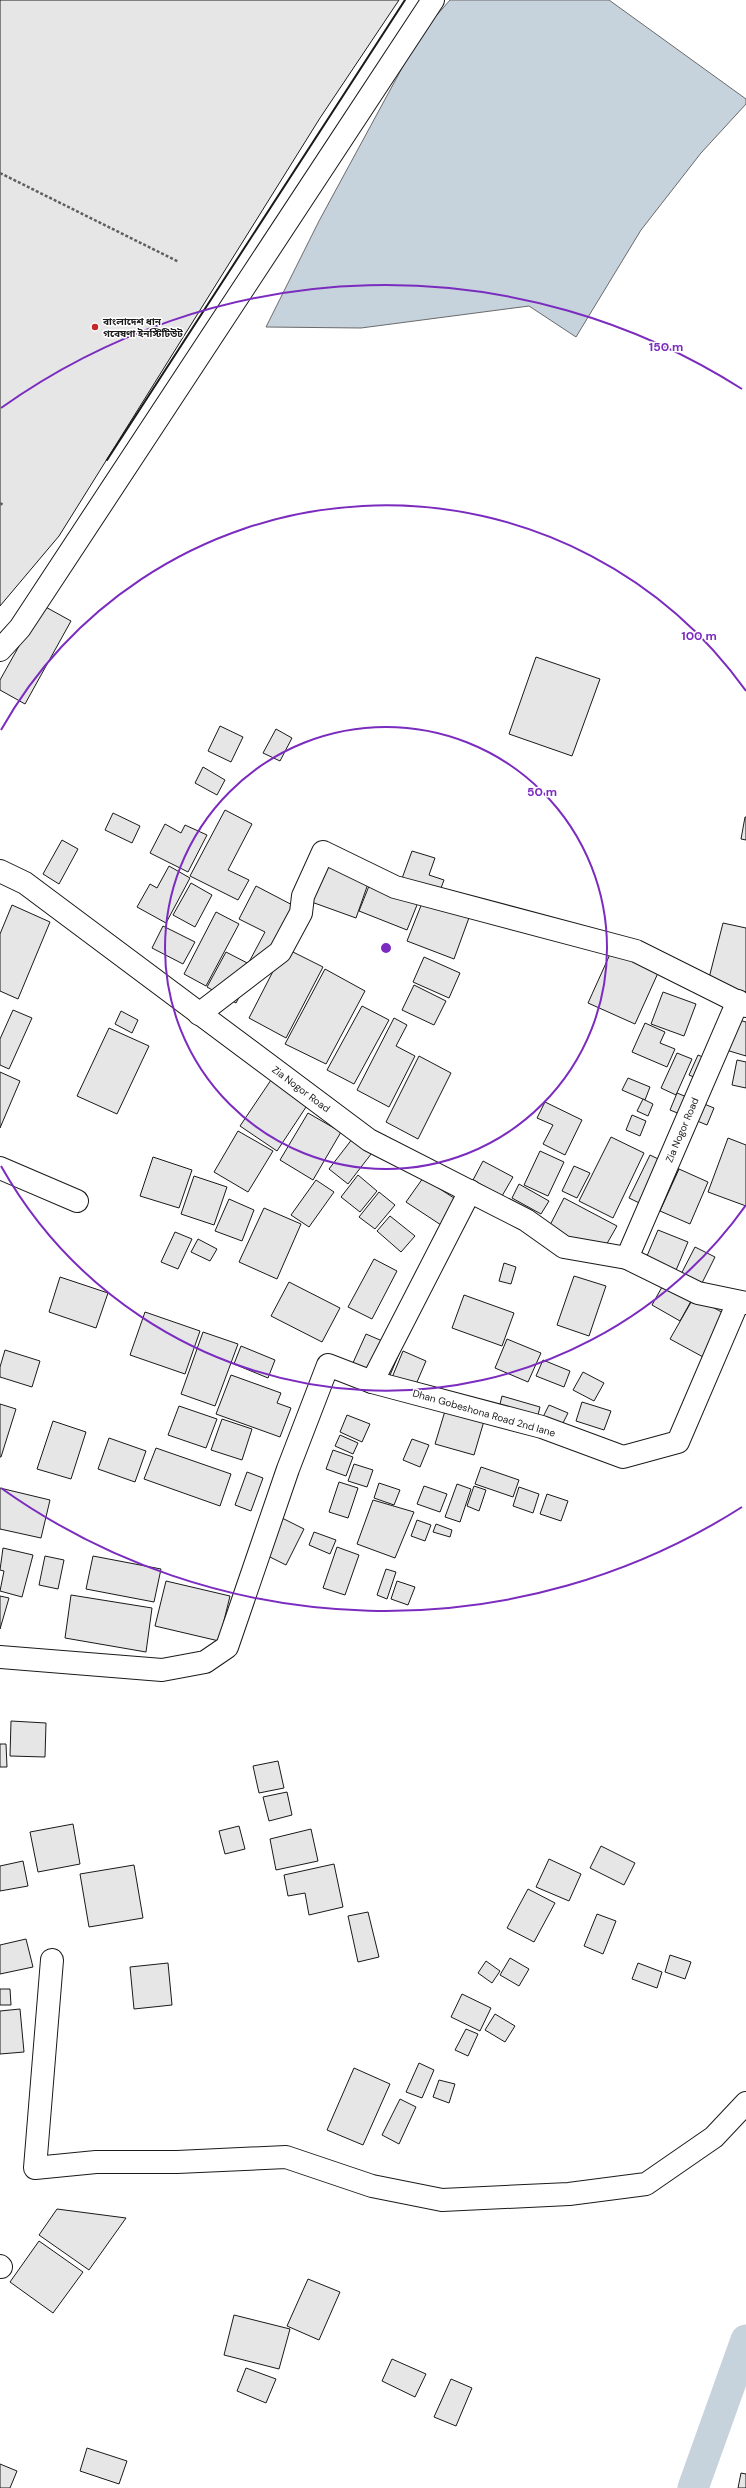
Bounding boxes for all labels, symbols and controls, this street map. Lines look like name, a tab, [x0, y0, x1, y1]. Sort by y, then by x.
place label: বাংলাদেশ ধান গবেষণা ইনস্টিটিউট	[102, 315, 183, 340]
marker: বাংলাদেশ ধান গবেষণা ইনস্টিটিউট	[90, 322, 100, 332]
text: 150 m	[649, 339, 683, 355]
text: 100 m	[681, 628, 717, 644]
text: 50 m	[527, 784, 557, 800]
centre of rings	[379, 941, 393, 955]
street label: Zia Nogor Road	[269, 1063, 333, 1115]
street label: Zia Nogor Road	[662, 1095, 702, 1165]
street label: Dhan Gobeshona Road 2nd lane	[411, 1386, 557, 1440]

